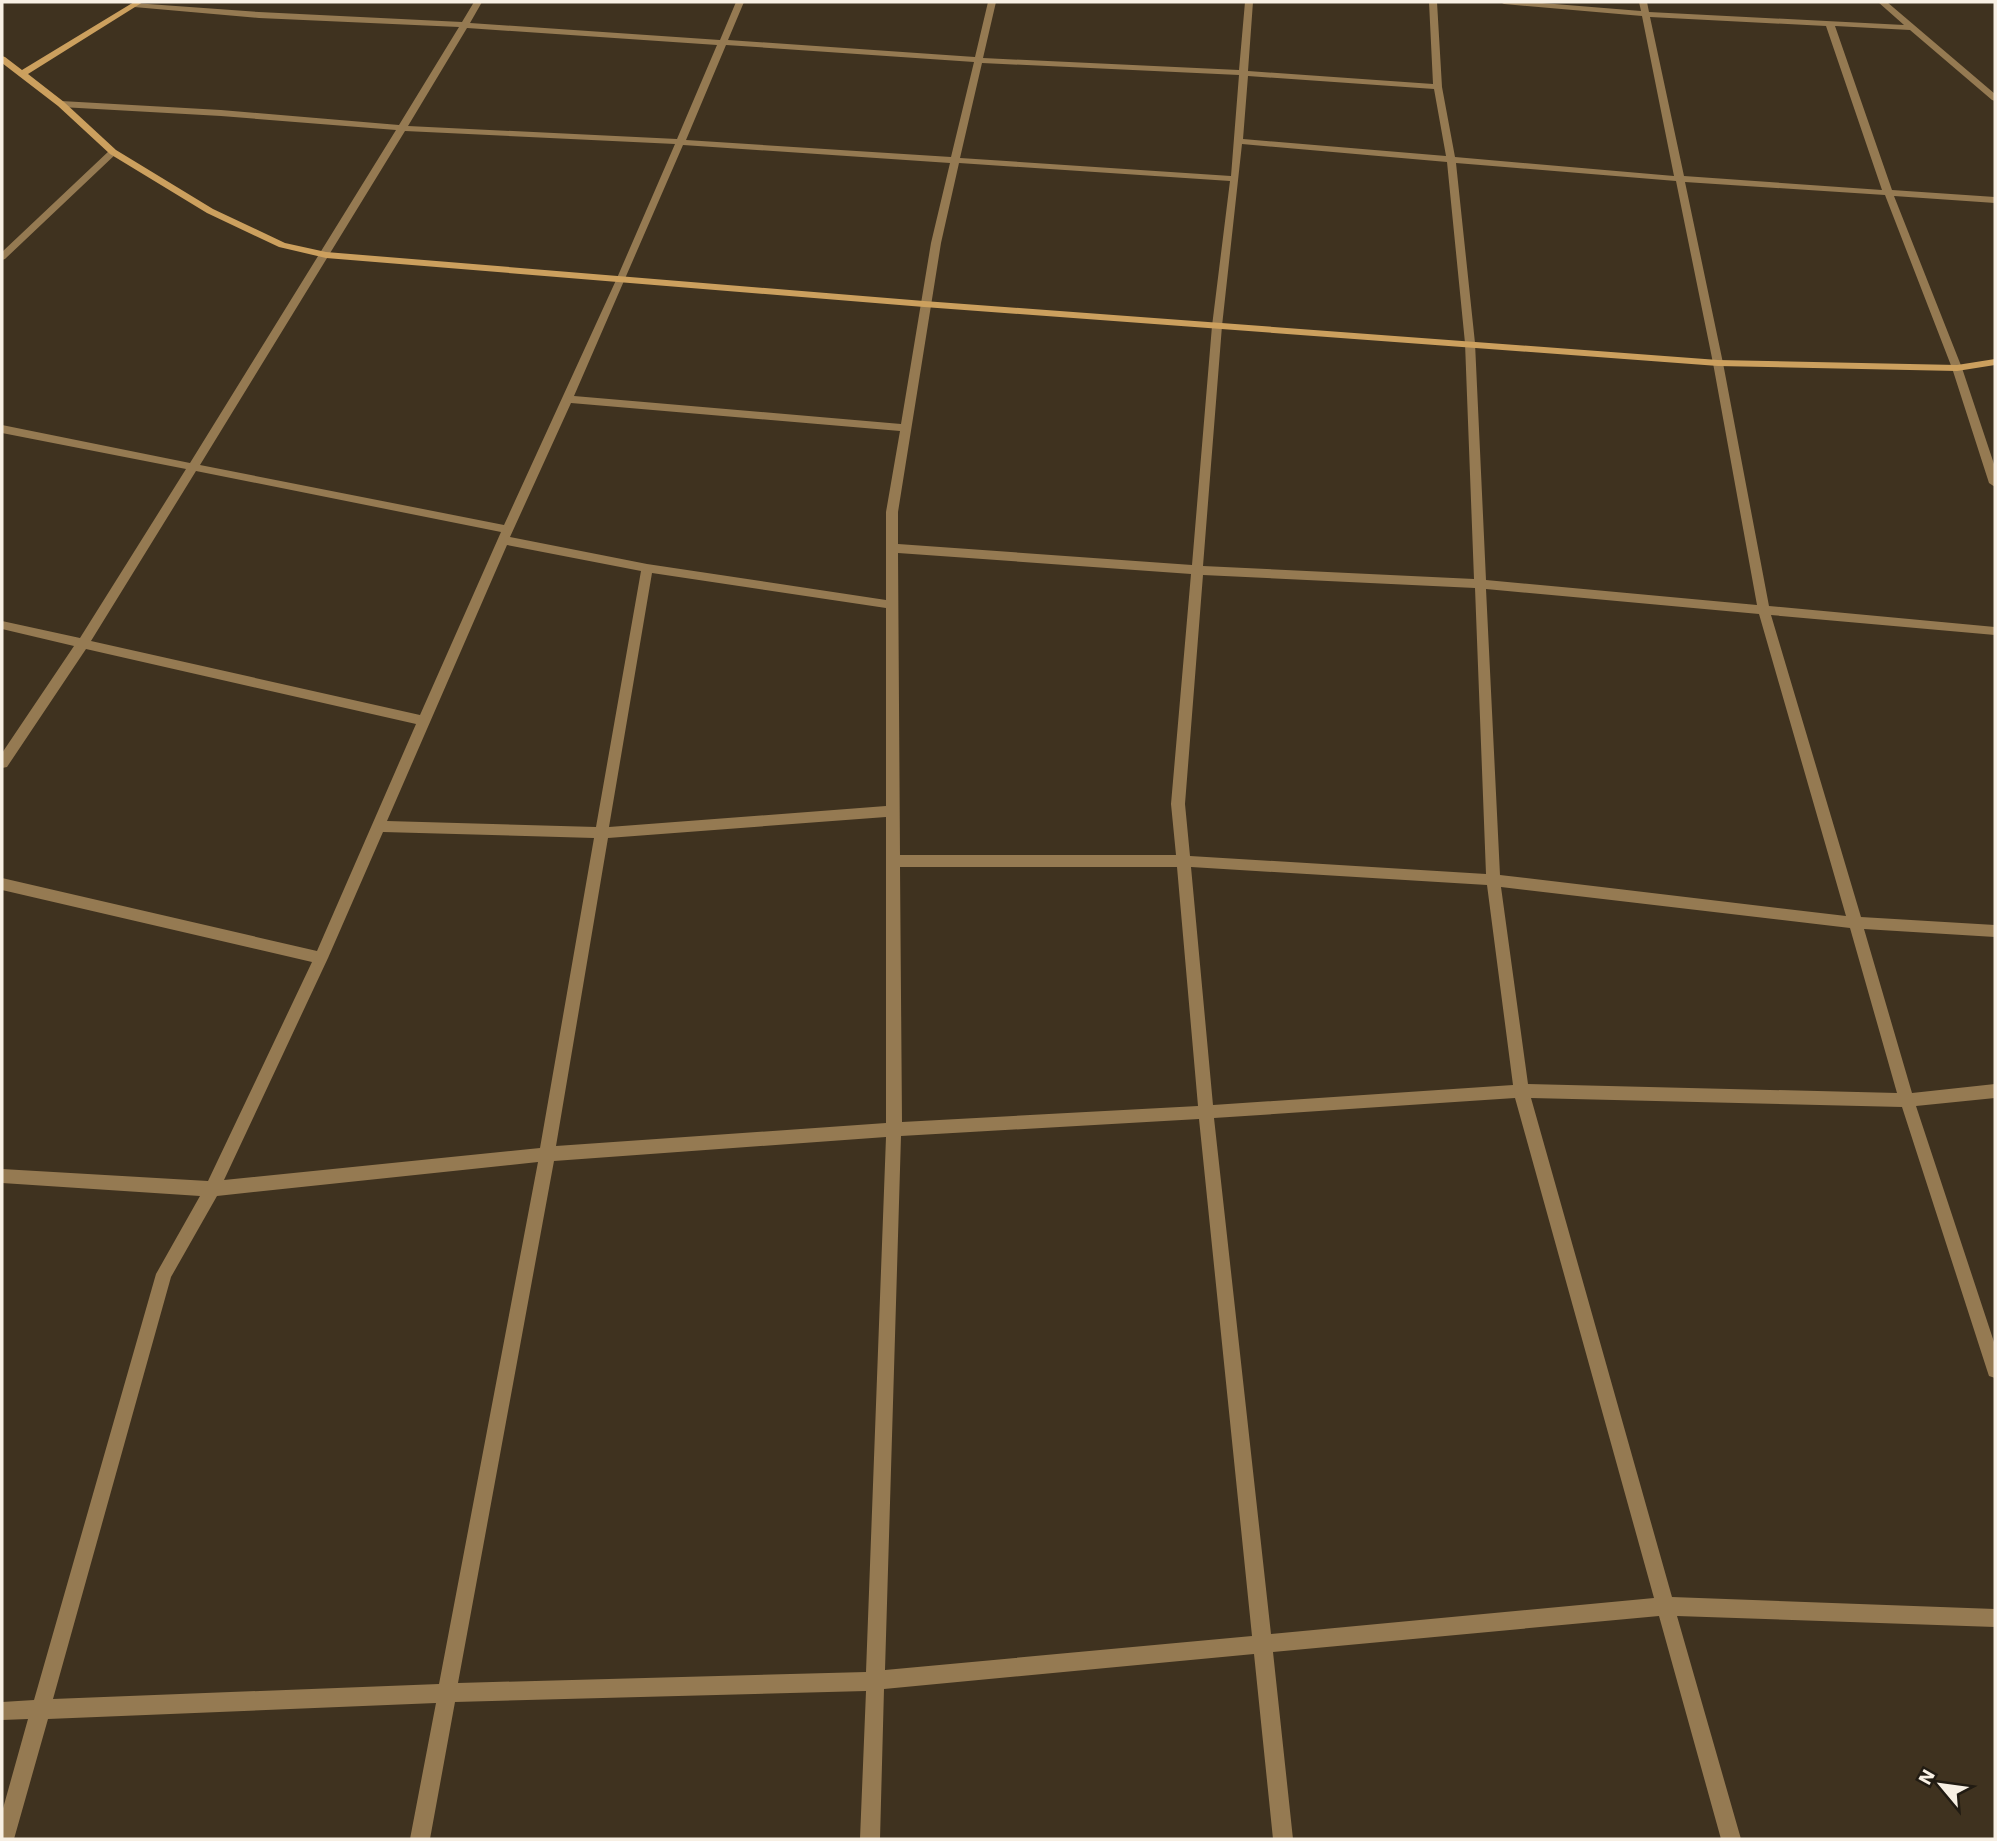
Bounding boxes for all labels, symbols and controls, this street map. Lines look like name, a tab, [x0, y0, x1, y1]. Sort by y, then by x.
north arrow	[1906, 1750, 1976, 1820]
text: N	[1913, 1765, 1940, 1789]

